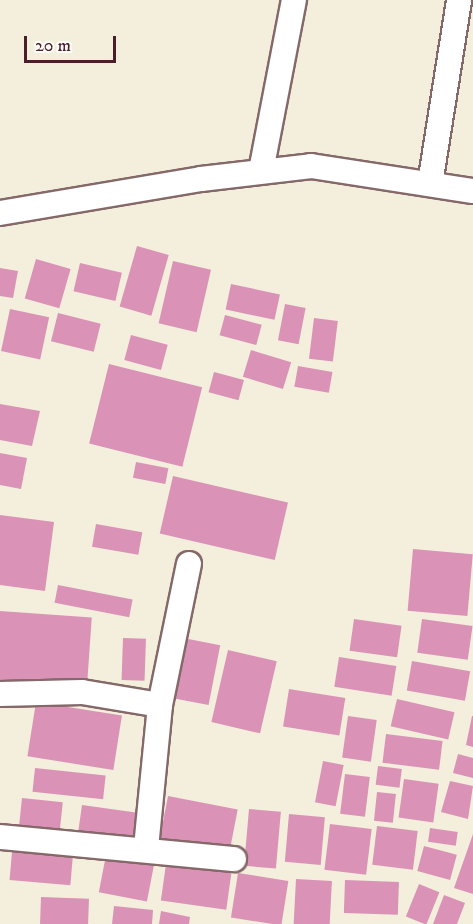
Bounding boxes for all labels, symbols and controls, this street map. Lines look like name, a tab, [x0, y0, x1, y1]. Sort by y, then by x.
scale bar	[27, 24, 118, 62]
text: 20 m	[35, 35, 71, 57]

